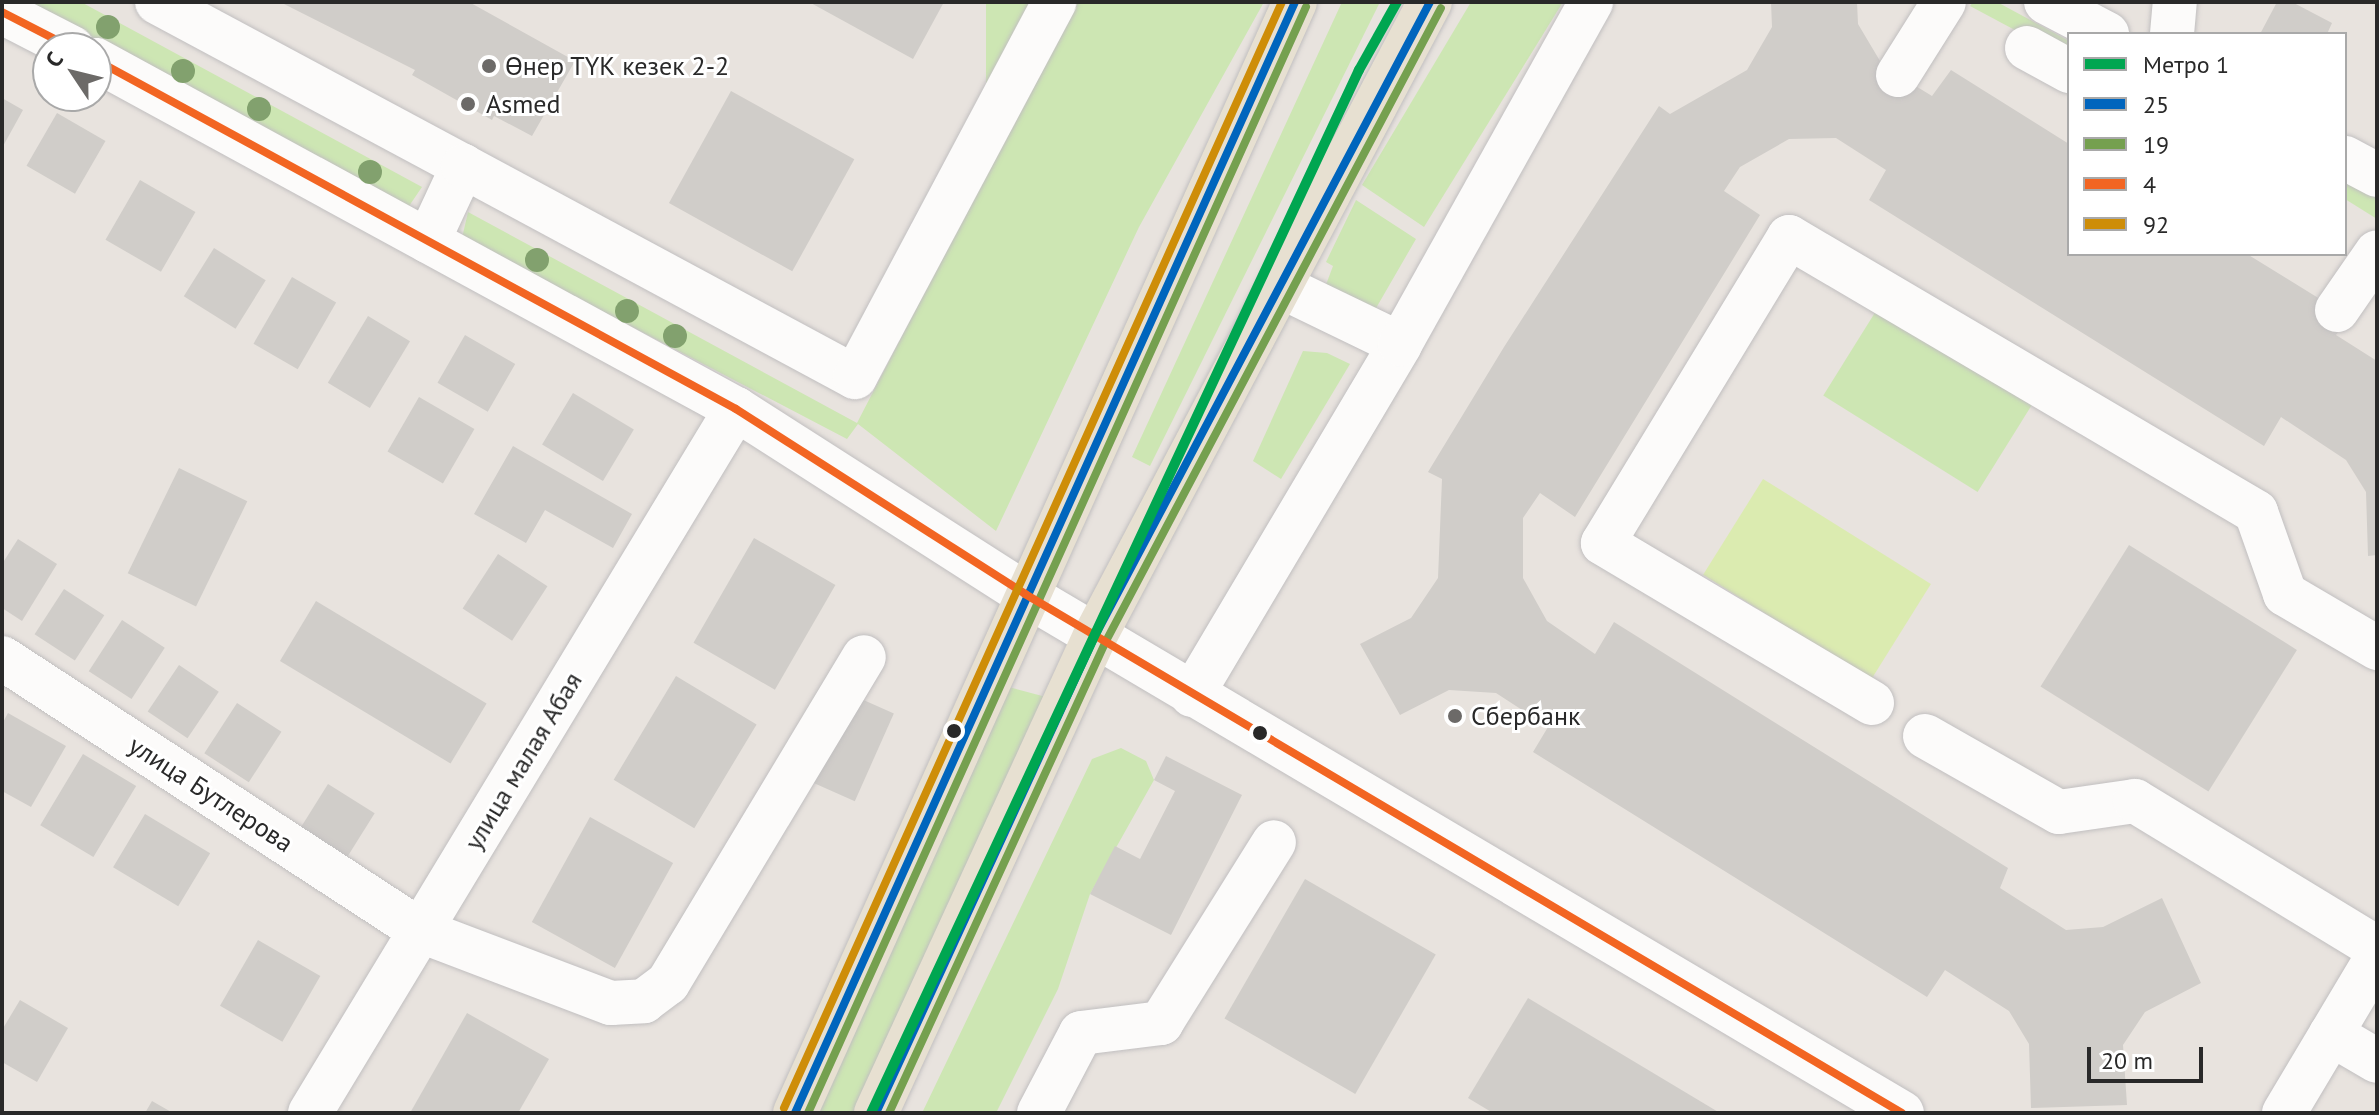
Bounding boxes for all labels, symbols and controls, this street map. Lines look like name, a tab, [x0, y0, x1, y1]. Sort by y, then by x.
north arrow	[32, 32, 112, 112]
legend	[2067, 32, 2347, 256]
text: С	[39, 46, 69, 72]
text: Метро 1	[2143, 49, 2229, 80]
place label: Өнер ТҮК кезек 2-2	[505, 50, 730, 82]
marker: Өнер ТҮК кезек 2-2	[480, 57, 498, 75]
place label: Asmed	[486, 88, 560, 120]
text: 25	[2143, 89, 2169, 120]
marker: Asmed	[457, 93, 479, 115]
text: 19	[2143, 129, 2169, 160]
text: 4	[2143, 169, 2156, 200]
text: 92	[2143, 209, 2169, 240]
street label: улица малая Абая	[457, 666, 589, 856]
place label: Сбербанк	[1471, 700, 1580, 732]
marker: Сбербанк	[1446, 707, 1464, 725]
unlabelled marker	[946, 723, 962, 739]
unlabelled marker	[1252, 725, 1268, 741]
street label: улица Бутлерова	[123, 729, 299, 859]
scale bar	[2091, 1031, 2207, 1081]
text: 20 m	[2101, 1045, 2153, 1076]

